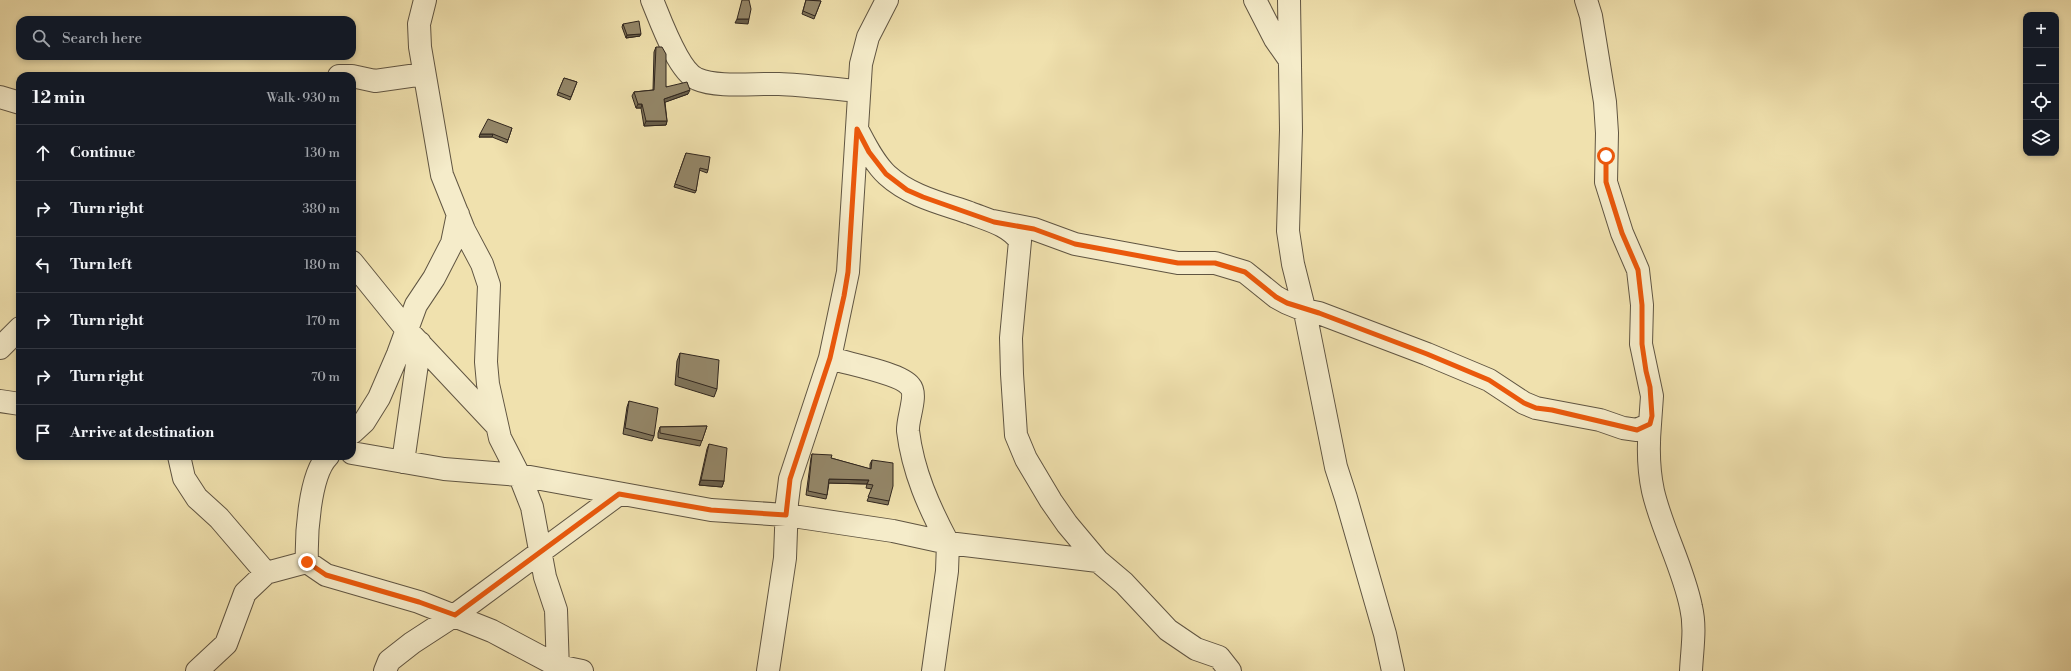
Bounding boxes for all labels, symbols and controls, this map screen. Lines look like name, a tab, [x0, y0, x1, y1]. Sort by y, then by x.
map controls	[2023, 12, 2059, 156]
button: +	[2023, 12, 2059, 48]
search box	[16, 16, 356, 60]
icon: search	[30, 27, 52, 49]
text: Search here	[62, 29, 142, 48]
button: −	[2023, 48, 2059, 84]
button: locate	[2023, 84, 2059, 120]
text: 12 min	[32, 87, 85, 109]
text: Walk · 930 m	[267, 90, 340, 106]
button: layers	[2023, 120, 2059, 156]
icon: ahead	[32, 142, 54, 164]
text: Continue	[70, 143, 135, 162]
text: 130 m	[305, 145, 340, 161]
route start	[1597, 147, 1615, 165]
icon: right	[32, 198, 54, 220]
text: Turn right	[70, 199, 144, 218]
text: 380 m	[302, 201, 340, 217]
icon: left	[32, 254, 54, 276]
text: Turn left	[70, 255, 132, 274]
text: 180 m	[304, 257, 340, 273]
icon: right	[32, 310, 54, 332]
text: Turn right	[70, 311, 144, 330]
text: 170 m	[306, 313, 340, 329]
icon: right	[32, 366, 54, 388]
text: Turn right	[70, 367, 144, 386]
text: 70 m	[311, 369, 340, 385]
icon: arrive	[32, 422, 54, 444]
text: Arrive at destination	[70, 423, 214, 442]
route end	[298, 553, 316, 571]

